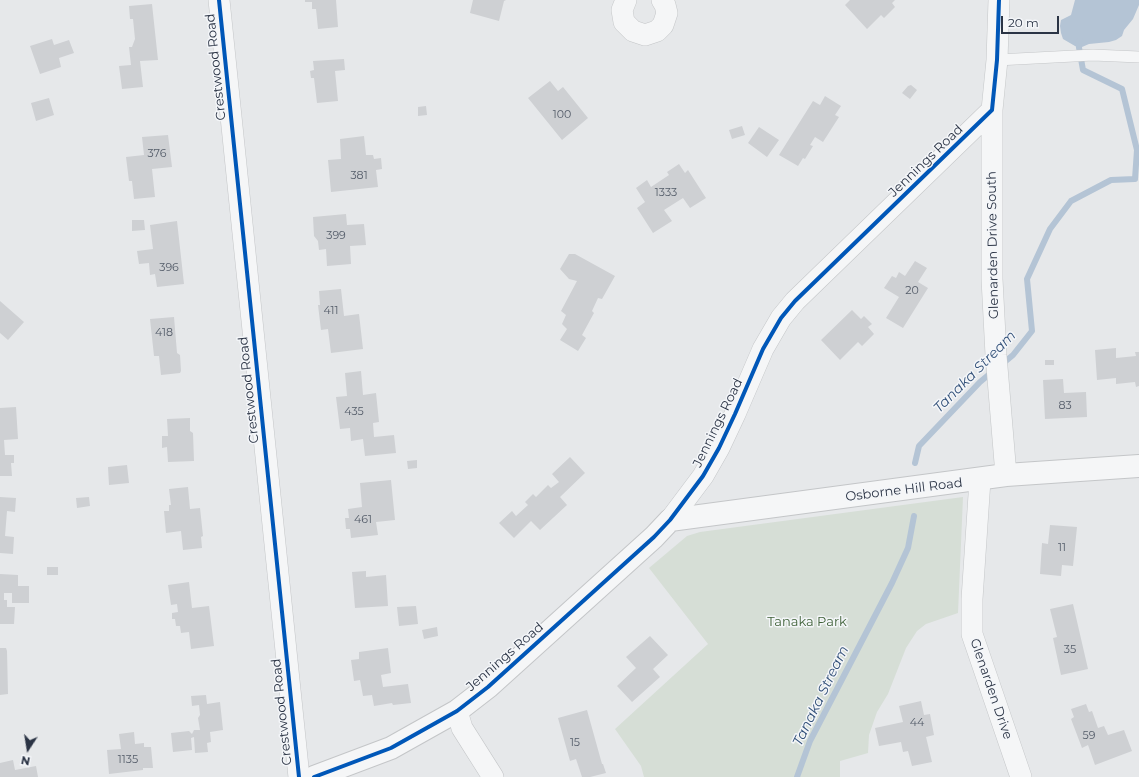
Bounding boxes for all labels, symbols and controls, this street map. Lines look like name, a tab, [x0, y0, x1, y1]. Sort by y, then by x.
scale bar	[1003, 8, 1061, 34]
street label: Crestwood Road	[203, 13, 229, 121]
text: 20 m	[1008, 15, 1039, 30]
house number: 100	[553, 108, 571, 122]
street label: Jennings Road	[886, 122, 966, 200]
house number: 376	[147, 147, 167, 161]
house number: 381	[350, 169, 368, 183]
street label: Glenarden Drive South	[984, 171, 1002, 319]
house number: 1333	[655, 186, 677, 200]
house number: 399	[326, 229, 346, 243]
house number: 396	[159, 261, 179, 275]
house number: 20	[905, 284, 919, 298]
house number: 411	[324, 304, 338, 318]
house number: 418	[155, 326, 173, 340]
water label: Tanaka Stream	[930, 327, 1020, 417]
street label: Crestwood Road	[236, 336, 262, 444]
street label: Jennings Road	[690, 376, 746, 470]
house number: 83	[1058, 399, 1072, 413]
house number: 435	[344, 405, 364, 419]
street label: Osborne Hill Road	[845, 475, 963, 505]
house number: 461	[354, 513, 372, 527]
house number: 11	[1058, 541, 1066, 555]
park label: Tanaka Park	[767, 614, 847, 630]
street label: Jennings Road	[463, 619, 547, 695]
street label: Glenarden Drive	[966, 636, 1016, 742]
water label: Tanaka Stream	[789, 643, 853, 749]
house number: 35	[1064, 643, 1076, 657]
street label: Crestwood Road	[269, 658, 295, 766]
house number: 44	[910, 716, 924, 730]
north arrow	[8, 729, 48, 769]
house number: 59	[1083, 729, 1095, 743]
house number: 15	[570, 736, 580, 750]
text: N	[20, 753, 31, 769]
house number: 1135	[118, 753, 138, 767]

